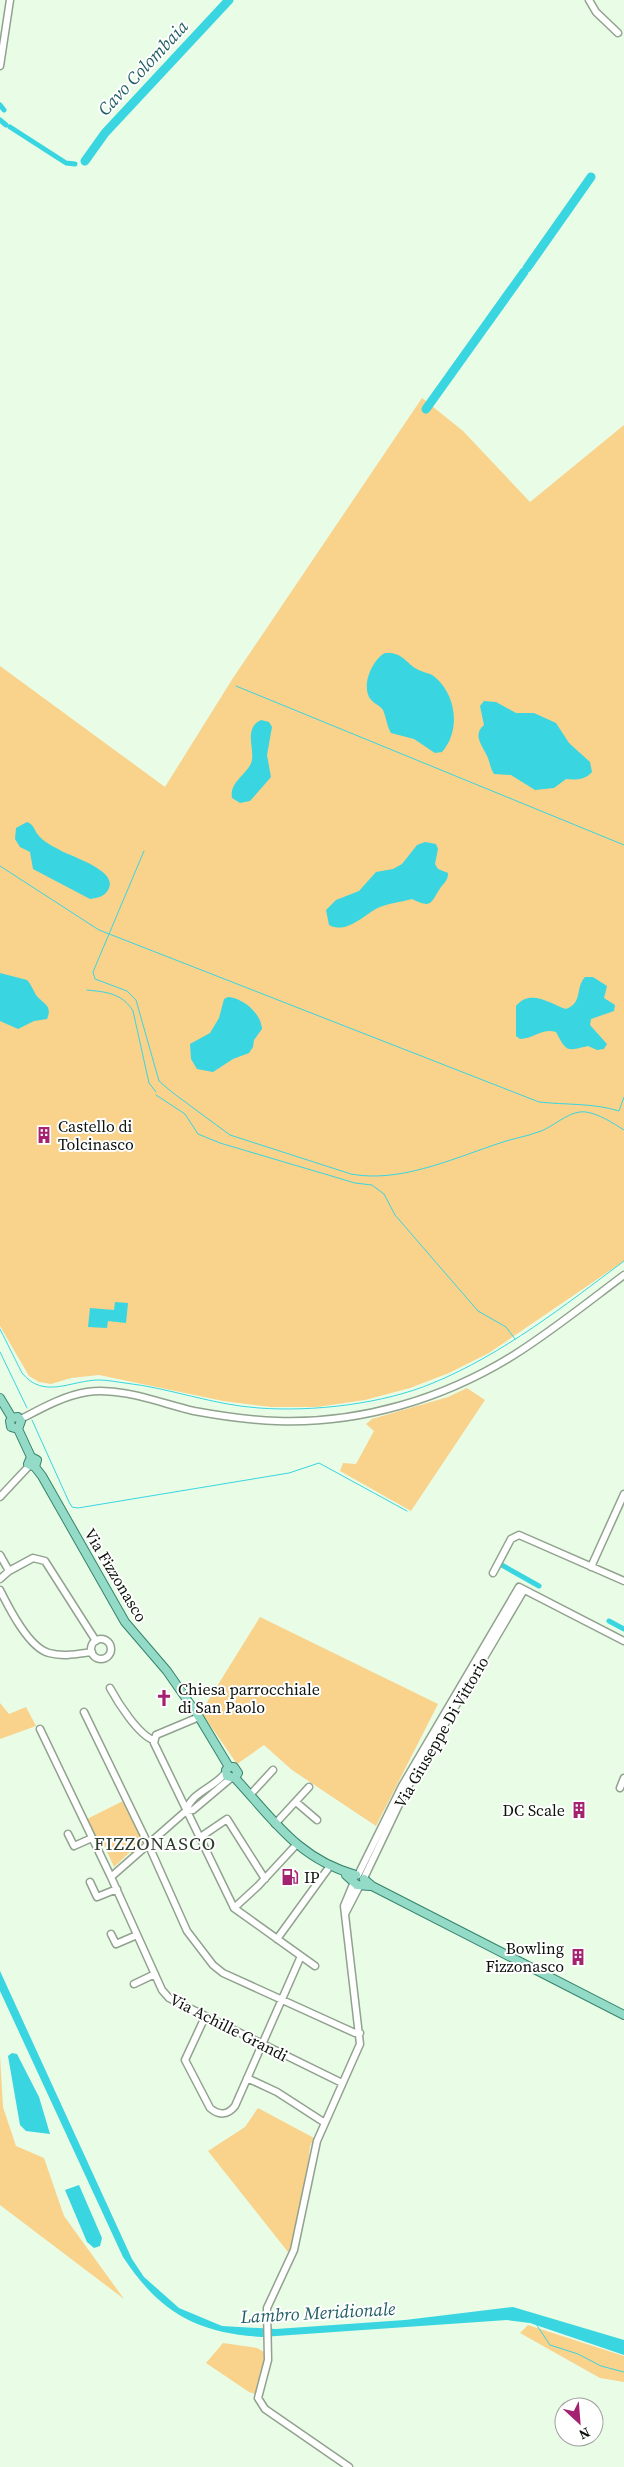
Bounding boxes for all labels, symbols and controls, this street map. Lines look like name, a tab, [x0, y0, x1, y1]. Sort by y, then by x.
water label: Cavo Colombaia	[92, 14, 194, 121]
place label: Castello di Tolcinasco	[58, 1115, 134, 1155]
building icon: Castello di Tolcinasco	[34, 1125, 54, 1145]
street label: Via Fizzonasco	[79, 1524, 153, 1626]
street label: Via Giuseppe Di Vittorio	[389, 1652, 493, 1812]
place label: Chiesa parrocchiale di San Paolo	[178, 1678, 320, 1718]
church icon: Chiesa parrocchiale di San Paolo	[154, 1688, 174, 1708]
place label: DC Scale	[503, 1799, 565, 1821]
building icon: DC Scale	[569, 1800, 589, 1820]
district label: FIZZONASCO	[94, 1830, 216, 1856]
place label: IP	[304, 1866, 320, 1888]
fuel station icon: IP	[280, 1867, 300, 1887]
place label: Bowling Fizzonasco	[485, 1937, 564, 1977]
building icon: Bowling Fizzonasco	[568, 1947, 588, 1967]
street label: Via Achille Grandi	[166, 1988, 292, 2066]
water label: Lambro Meridionale	[239, 2296, 397, 2329]
north arrow	[554, 2397, 604, 2447]
text: N	[576, 2422, 594, 2445]

